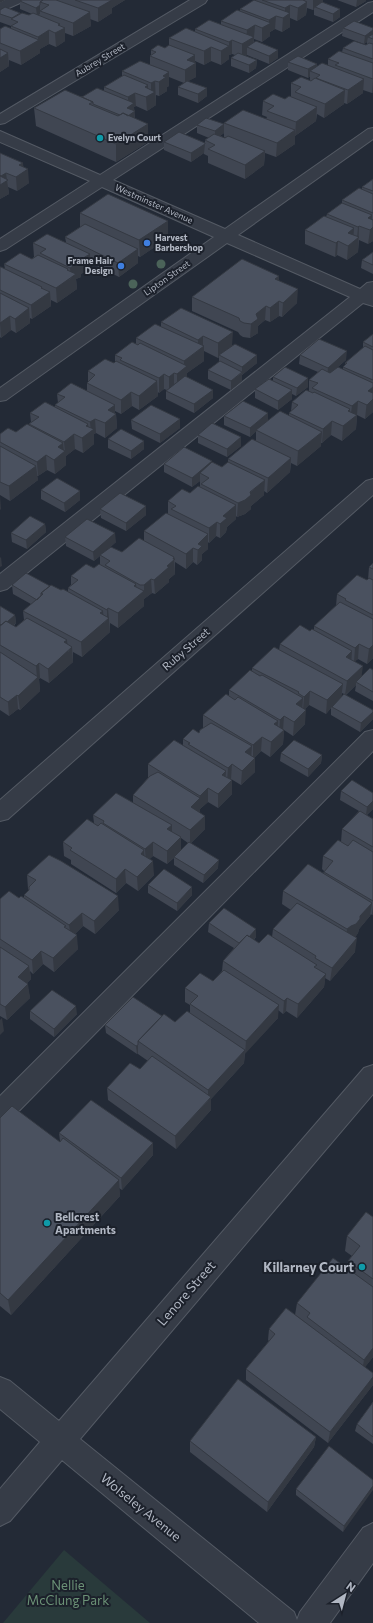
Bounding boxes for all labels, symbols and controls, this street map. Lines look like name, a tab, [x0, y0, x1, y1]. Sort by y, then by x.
street label: Aubrey Street	[73, 40, 127, 79]
place label: Evelyn Court	[108, 132, 161, 143]
marker: Evelyn Court	[95, 133, 105, 143]
street label: Westminster Avenue	[114, 181, 195, 226]
place label: Harvest Barbershop	[155, 232, 204, 253]
marker: Harvest Barbershop	[142, 238, 152, 248]
place label: Frame Hair Design	[67, 255, 113, 276]
street label: Lipton Street	[141, 257, 192, 298]
marker: Frame Hair Design	[116, 261, 126, 271]
street label: Ruby Street	[159, 624, 212, 673]
place label: Bellcrest Apartments	[55, 1210, 116, 1236]
marker: Bellcrest Apartments	[42, 1218, 52, 1228]
street label: Lenore Street	[154, 1257, 218, 1329]
place label: Killarney Court	[263, 1259, 355, 1275]
marker: Killarney Court	[357, 1262, 367, 1272]
street label: Wolseley Avenue	[98, 1470, 185, 1544]
north arrow	[325, 1575, 365, 1615]
park label: Nellie McClung Park	[27, 1577, 109, 1608]
text: N	[344, 1579, 358, 1594]

